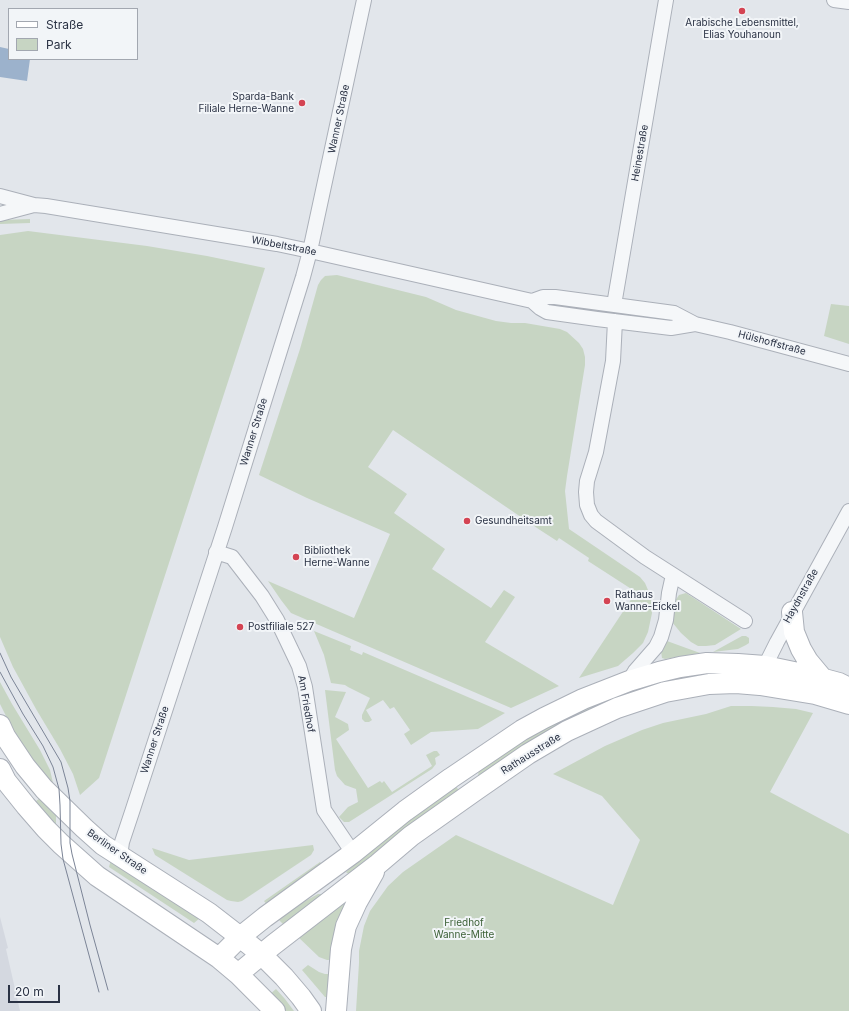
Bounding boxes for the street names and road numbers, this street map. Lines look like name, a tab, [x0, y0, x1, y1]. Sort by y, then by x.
street label: Wanner Straße	[326, 83, 352, 155]
street label: Heinestraße	[629, 124, 651, 182]
street label: Wibbeltstraße	[250, 234, 318, 258]
street label: Hülshoffstraße	[737, 328, 807, 358]
street label: Wanner Straße	[238, 397, 270, 467]
street label: Haydnstraße	[781, 567, 821, 625]
street label: Am Friedhof	[295, 674, 317, 734]
street label: Wanner Straße	[138, 705, 172, 775]
street label: Rathausstraße	[499, 731, 563, 777]
street label: Berliner Straße	[85, 827, 149, 877]

